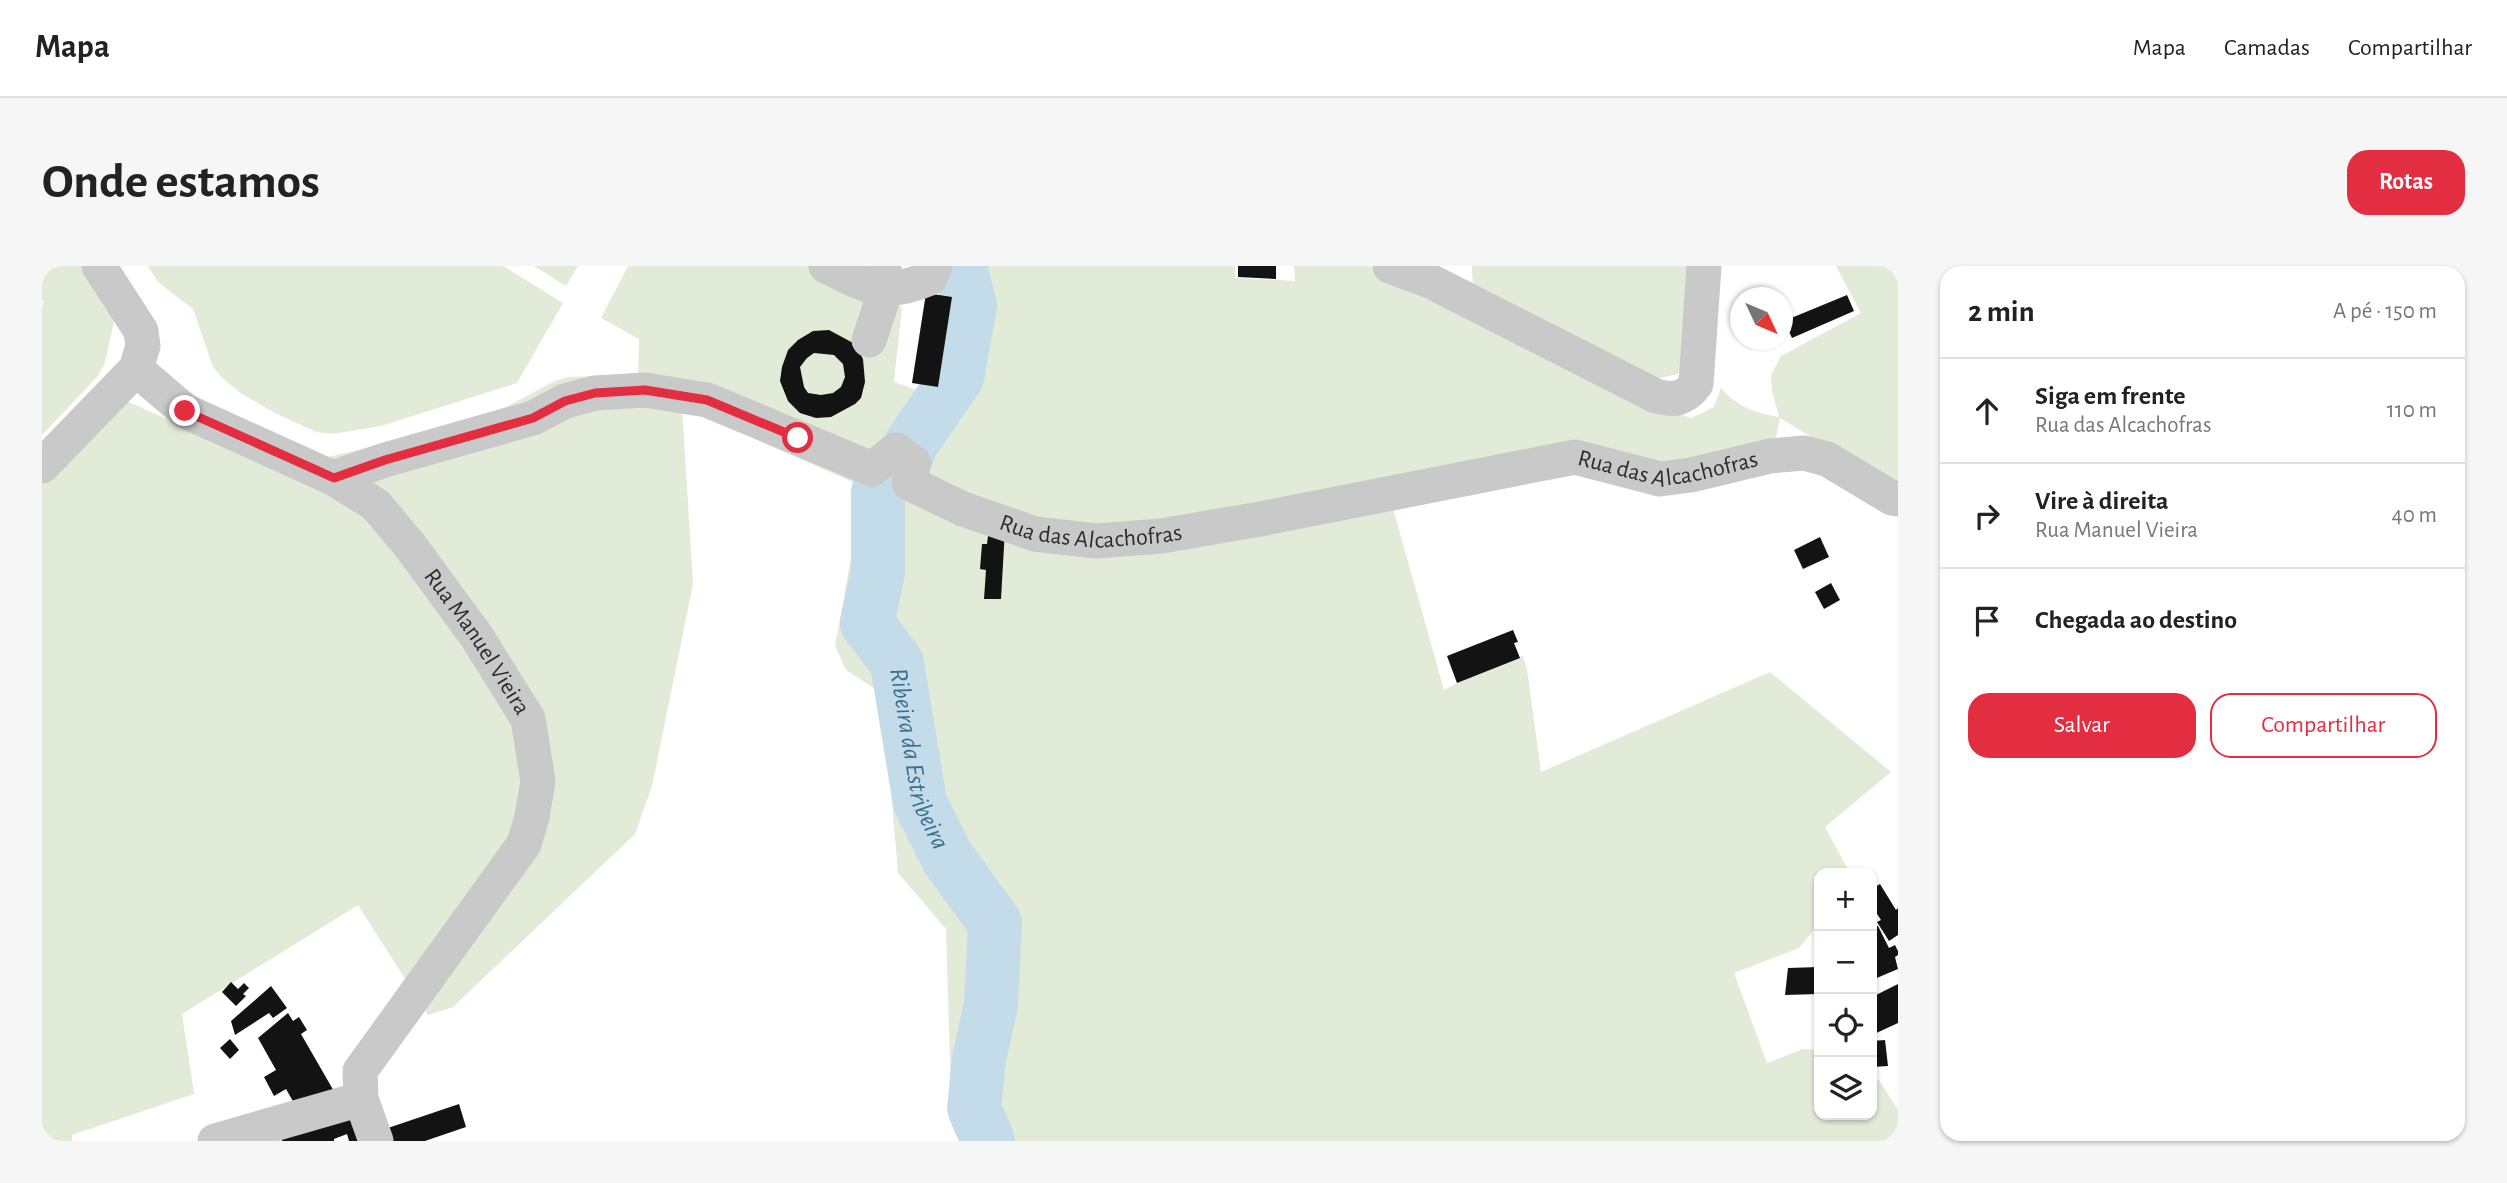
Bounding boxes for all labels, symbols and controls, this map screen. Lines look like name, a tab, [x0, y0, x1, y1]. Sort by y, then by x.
text: Mapa	[35, 31, 110, 64]
text: Mapa	[2133, 36, 2186, 60]
text: Camadas	[2224, 36, 2310, 60]
text: Compartilhar	[2348, 36, 2472, 60]
button: Rotas	[2347, 150, 2465, 215]
text: Onde estamos	[42, 158, 320, 207]
north arrow	[1730, 287, 1793, 350]
text: 2 min	[1968, 297, 2035, 327]
text: A pé · 150 m	[2333, 300, 2437, 323]
text: Siga em frente	[2035, 383, 2186, 409]
icon: ahead	[1968, 392, 2006, 430]
route end	[169, 395, 200, 426]
text: 110 m	[2387, 399, 2437, 422]
text: Rua das Alcachofras	[2035, 414, 2211, 437]
route start	[782, 422, 813, 453]
street label: Rua das Alcachofras	[1575, 446, 1760, 492]
text: Vire à direita	[2035, 488, 2169, 514]
icon: right	[1968, 497, 2006, 535]
text: 40 m	[2392, 504, 2437, 527]
street label: Rua das Alcachofras	[996, 511, 1184, 553]
text: Rua Manuel Vieira	[2035, 519, 2198, 542]
street label: Rua Manuel Vieira	[419, 564, 534, 719]
icon: arrive	[1968, 602, 2006, 640]
text: Chegada ao destino	[2035, 607, 2237, 633]
water label: Ribeira da Estribeira	[885, 666, 954, 853]
button: Salvar	[1968, 693, 2196, 758]
button: Compartilhar	[2210, 693, 2437, 758]
map controls	[1814, 868, 1877, 1120]
button: +	[1814, 868, 1877, 931]
button: −	[1814, 931, 1877, 994]
button: locate	[1814, 994, 1877, 1057]
button: layers	[1814, 1057, 1877, 1120]

